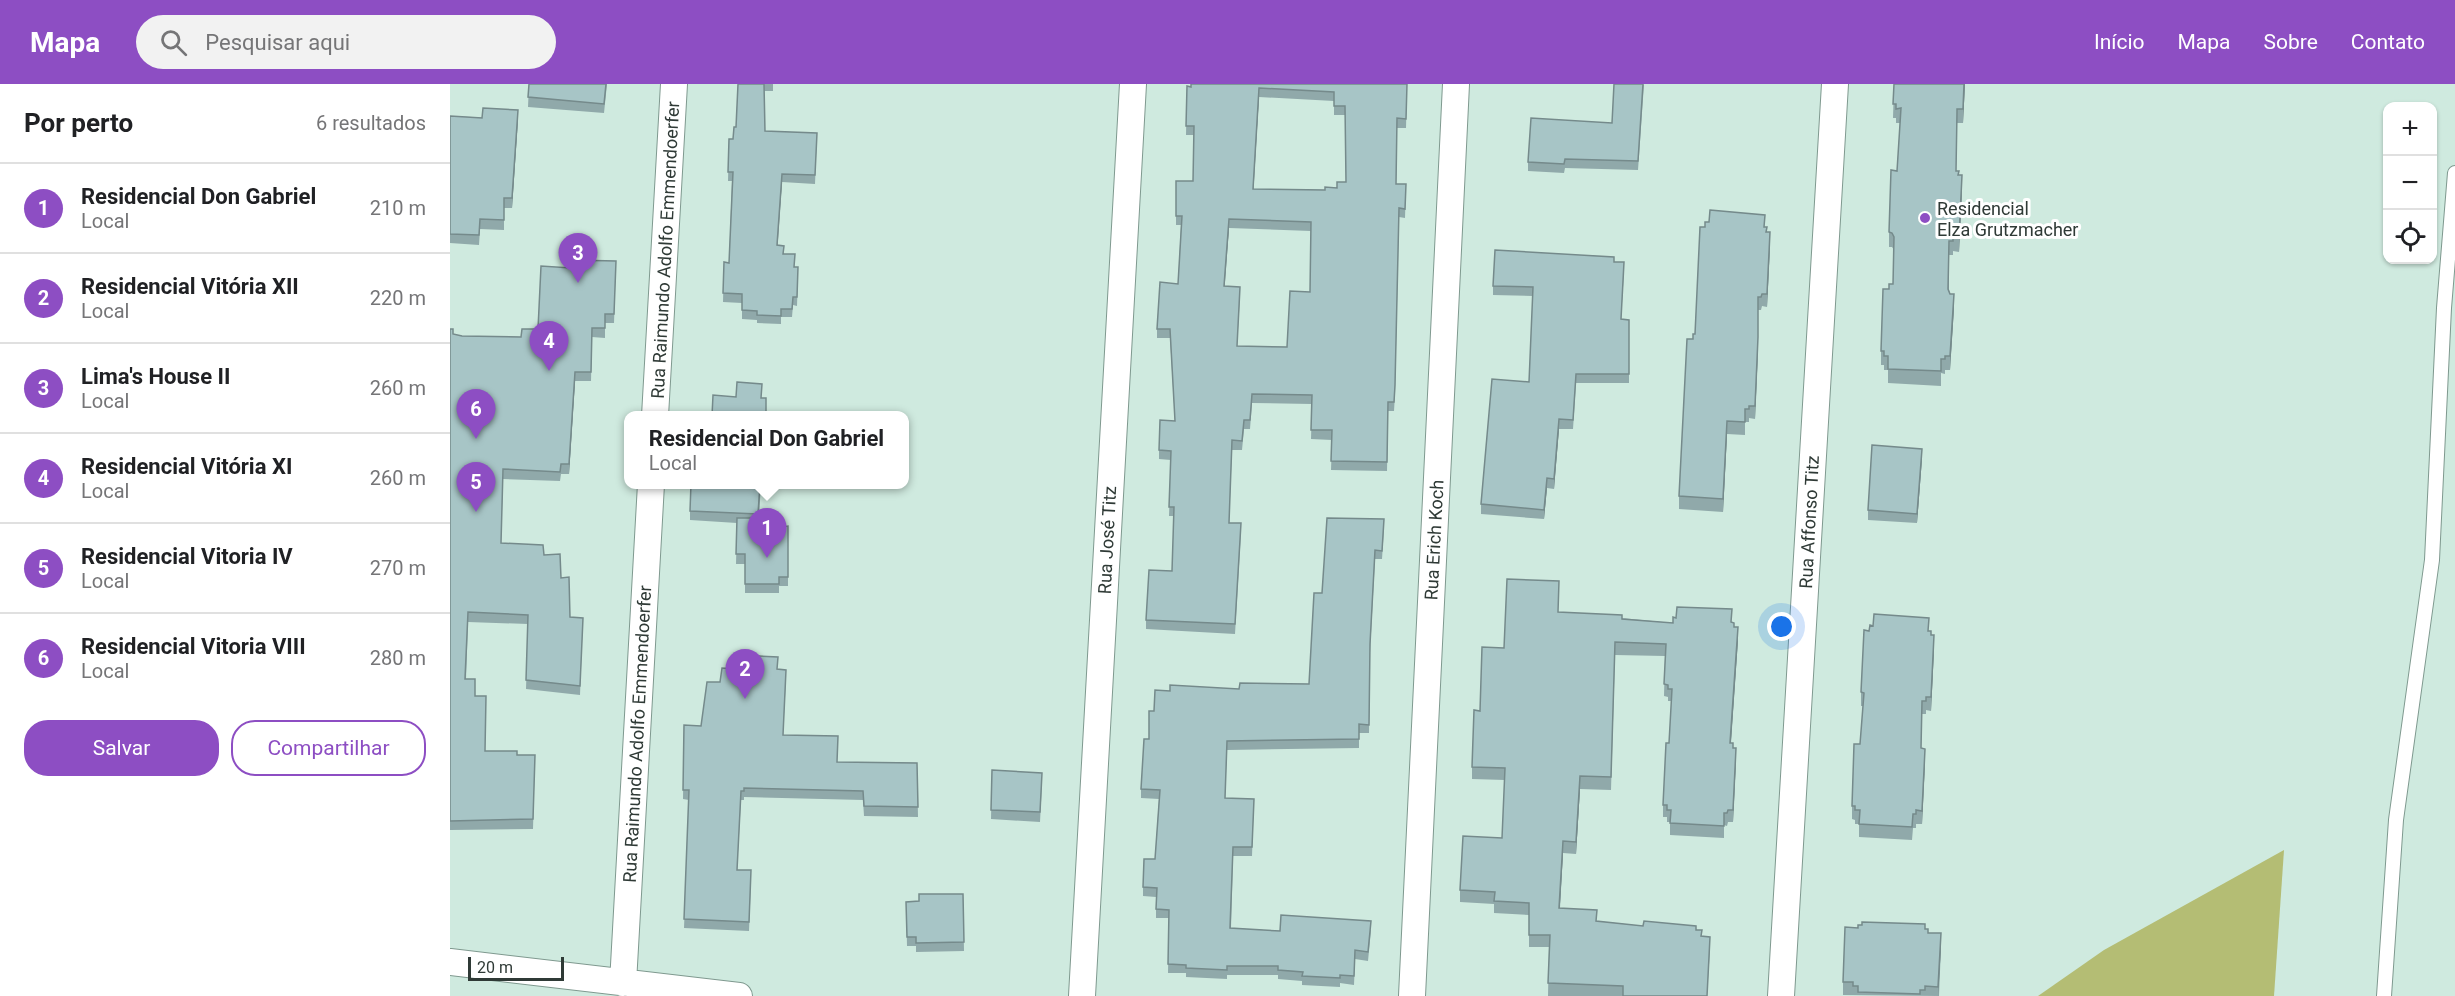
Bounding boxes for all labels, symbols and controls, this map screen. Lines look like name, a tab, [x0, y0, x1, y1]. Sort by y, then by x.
search box	[136, 15, 556, 69]
text: Mapa	[30, 26, 100, 59]
icon: search	[157, 26, 190, 59]
text: Pesquisar aqui	[205, 30, 350, 55]
text: Início	[2094, 30, 2145, 54]
text: Mapa	[2178, 30, 2231, 54]
text: Sobre	[2264, 30, 2318, 54]
text: Contato	[2351, 30, 2425, 54]
street label: Rua Raimundo Adolfo Emmendoerfer	[647, 101, 683, 399]
map controls	[2383, 102, 2437, 264]
button: +	[2383, 102, 2437, 156]
text: Por perto	[24, 108, 133, 138]
text: 6 resultados	[316, 111, 426, 135]
button: −	[2383, 156, 2437, 210]
text: Residencial Don Gabriel	[81, 184, 316, 209]
text: 1	[38, 196, 49, 220]
text: 210 m	[370, 196, 426, 220]
place label: Residencial Elza Grutzmacher	[1937, 198, 2078, 240]
text: Local	[81, 209, 129, 233]
button: locate	[2383, 210, 2437, 264]
marker: Residencial Elza Grutzmacher	[1918, 211, 1932, 225]
pin: 3	[558, 234, 598, 283]
text: Residencial Vitória XII	[81, 274, 299, 299]
text: 2	[38, 286, 49, 310]
text: 220 m	[370, 286, 426, 310]
text: Local	[81, 299, 129, 323]
pin: 4	[530, 322, 568, 371]
text: Lima's House II	[81, 364, 230, 389]
text: 3	[38, 376, 49, 400]
text: 260 m	[370, 376, 426, 400]
text: Local	[81, 389, 129, 413]
pin: 6	[456, 390, 496, 439]
popup	[624, 411, 909, 489]
text: Residencial Don Gabriel	[649, 426, 884, 451]
text: Local	[649, 451, 697, 475]
text: Residencial Vitória XI	[81, 454, 292, 479]
street label: Rua Affonso Titz	[1795, 455, 1823, 589]
pin: 5	[456, 462, 496, 512]
text: 4	[38, 466, 49, 490]
text: 260 m	[370, 466, 426, 490]
text: Local	[81, 479, 129, 503]
street label: Rua Erich Koch	[1420, 479, 1448, 601]
street label: Rua José Titz	[1094, 485, 1120, 595]
pin: 1	[748, 508, 786, 558]
text: Residencial Vitoria IV	[81, 544, 293, 569]
text: 5	[38, 556, 49, 580]
text: 270 m	[370, 556, 426, 580]
text: Local	[81, 569, 129, 593]
street label: Rua Raimundo Adolfo Emmendoerfer	[619, 585, 655, 883]
your location	[1767, 612, 1796, 641]
text: Residencial Vitoria VIII	[81, 634, 306, 659]
text: 6	[38, 646, 49, 670]
text: 280 m	[370, 646, 426, 670]
pin: 2	[726, 650, 764, 699]
text: Local	[81, 659, 129, 683]
button: Salvar	[24, 720, 219, 776]
button: Compartilhar	[231, 720, 426, 776]
scale bar	[468, 954, 564, 982]
text: 20 m	[477, 958, 513, 977]

